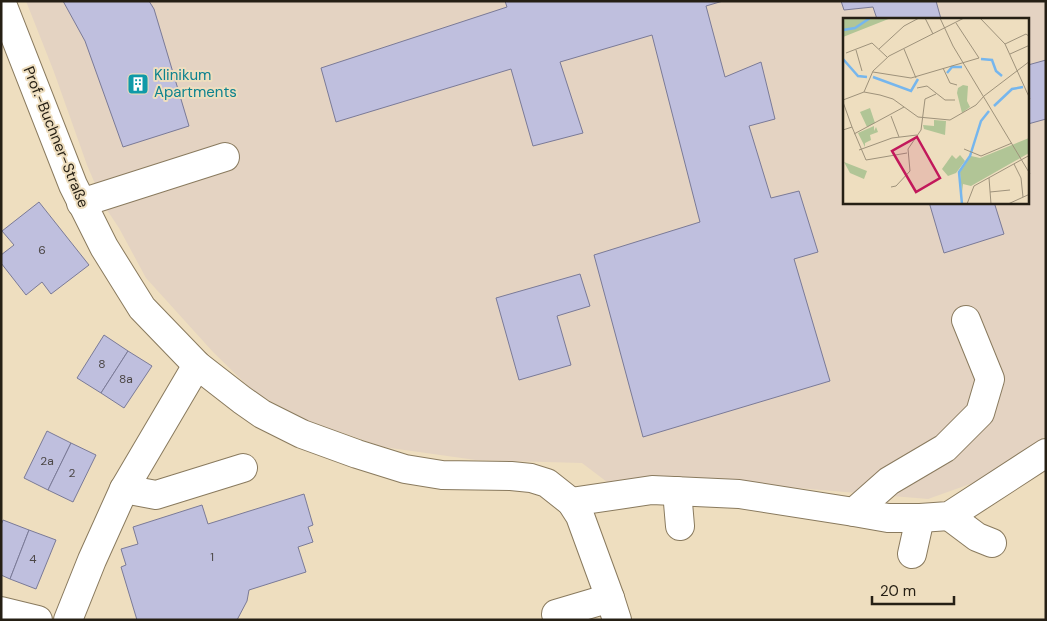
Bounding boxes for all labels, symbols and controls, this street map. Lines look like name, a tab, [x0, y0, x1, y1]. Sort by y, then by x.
inset map	[843, 18, 1030, 204]
street label: Prof.-Buchner-Straße	[18, 63, 94, 211]
place label: Klinikum Apartments	[154, 65, 237, 102]
building icon: Klinikum Apartments	[126, 72, 150, 96]
house number: 6	[38, 242, 46, 258]
house number: 8	[98, 356, 106, 372]
house number: 8a	[119, 371, 133, 387]
house number: 2a	[40, 453, 54, 469]
house number: 2	[69, 465, 76, 481]
house number: 1	[210, 549, 214, 565]
house number: 4	[29, 551, 37, 567]
scale bar	[872, 574, 954, 606]
text: 20 m	[880, 581, 916, 601]

